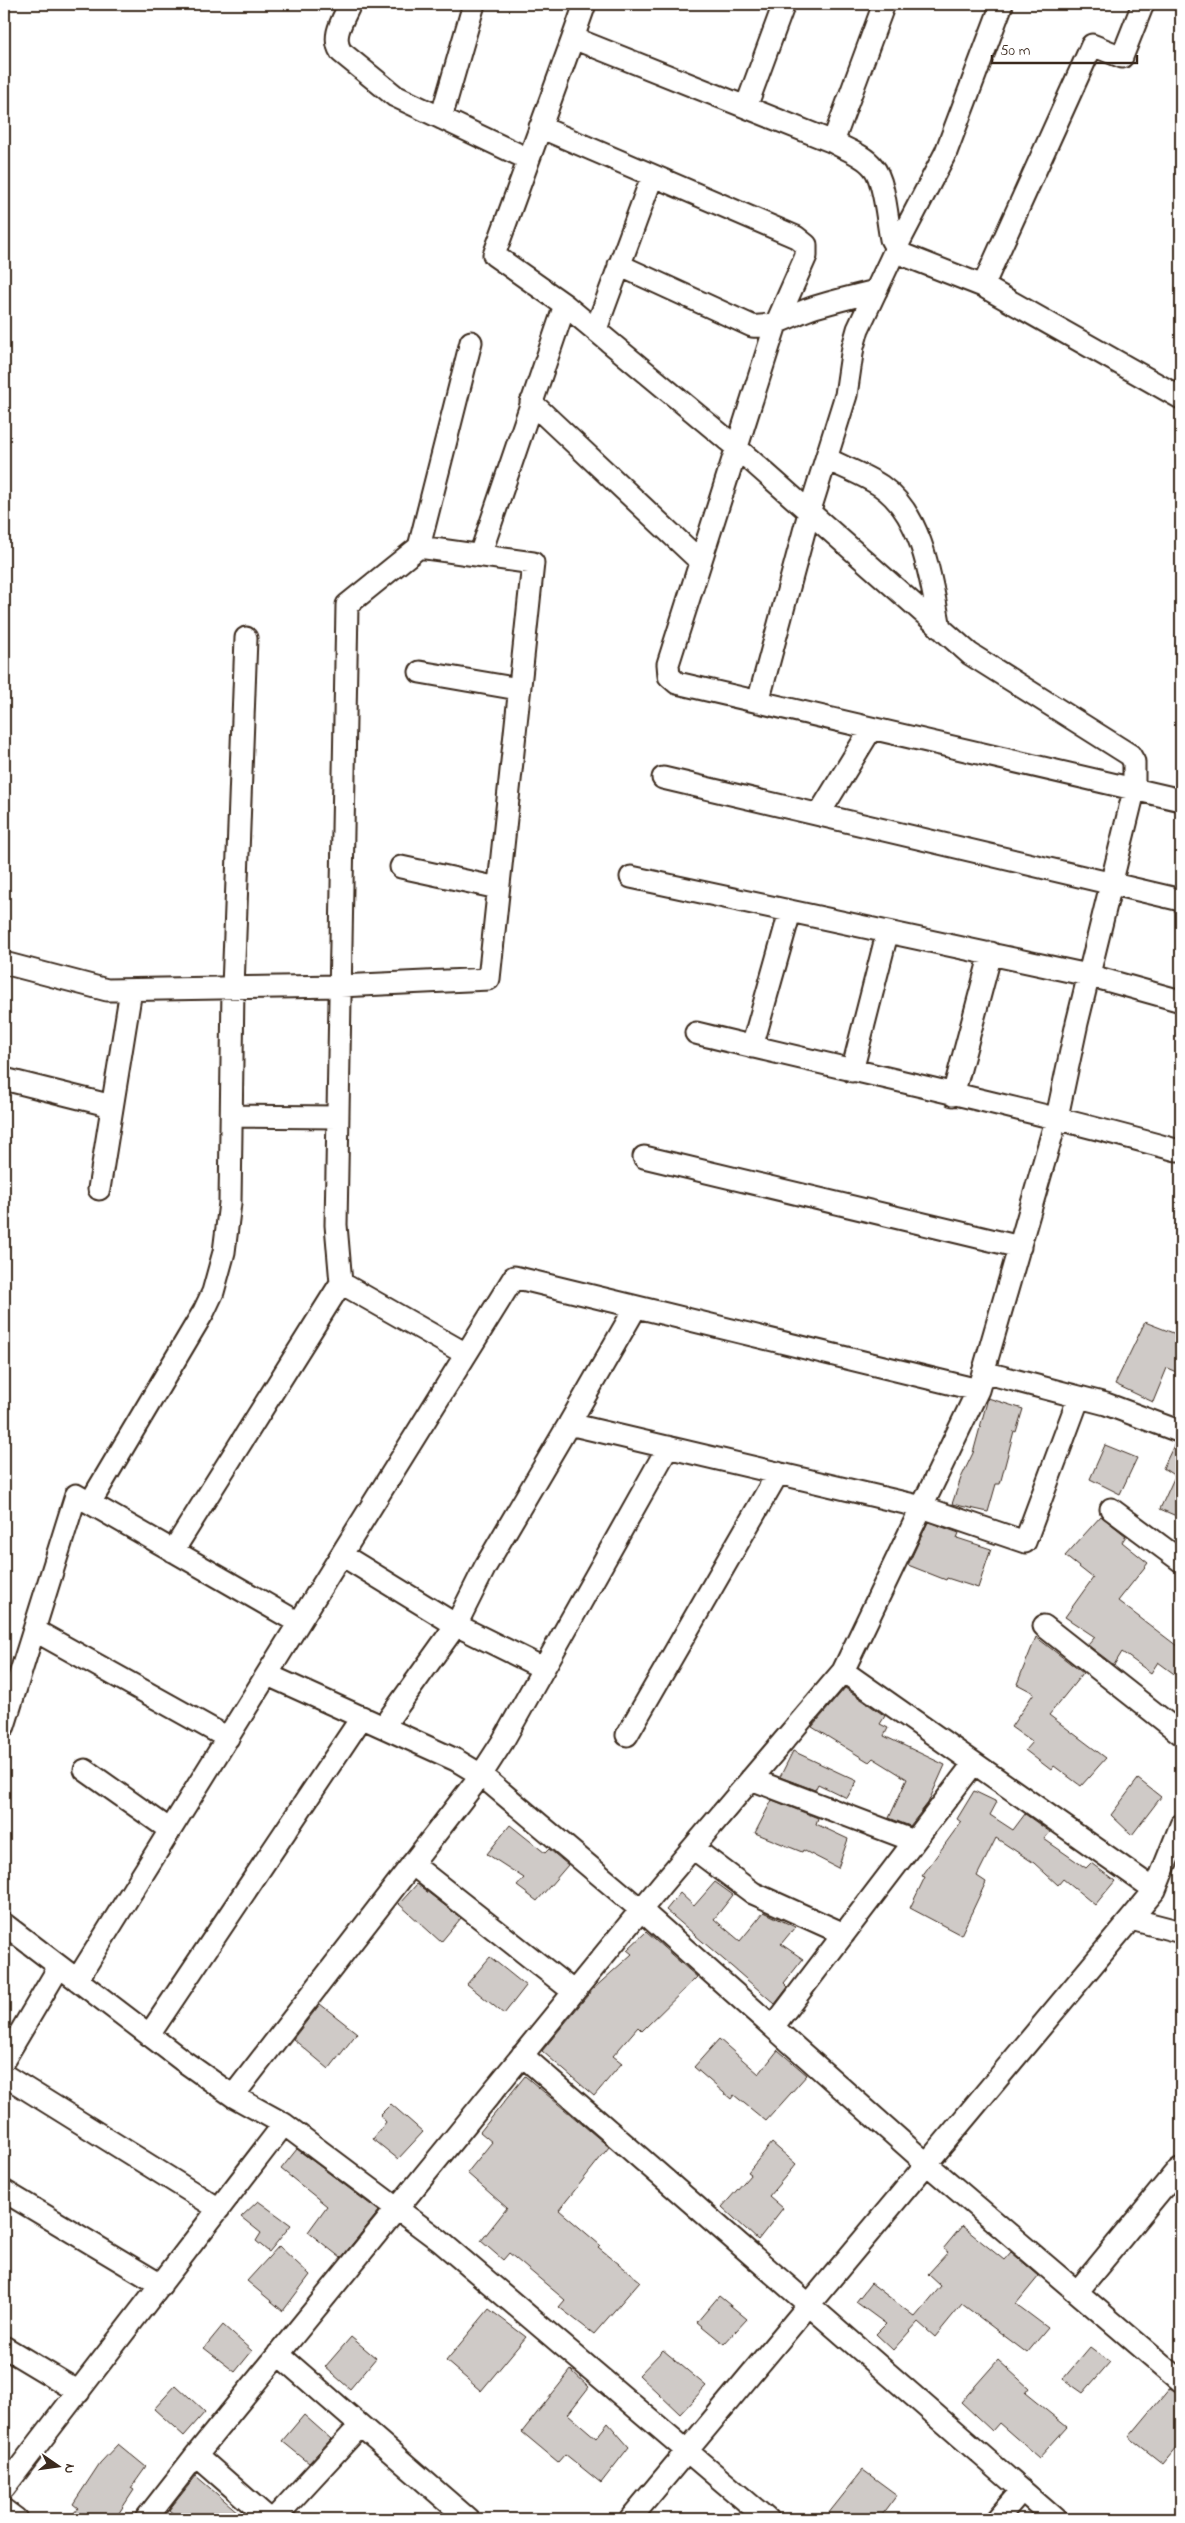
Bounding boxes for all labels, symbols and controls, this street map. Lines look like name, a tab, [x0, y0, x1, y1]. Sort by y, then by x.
scale bar	[992, 32, 1138, 64]
text: 50 m	[1000, 40, 1031, 62]
north arrow	[32, 2440, 82, 2490]
text: N	[58, 2462, 80, 2476]

